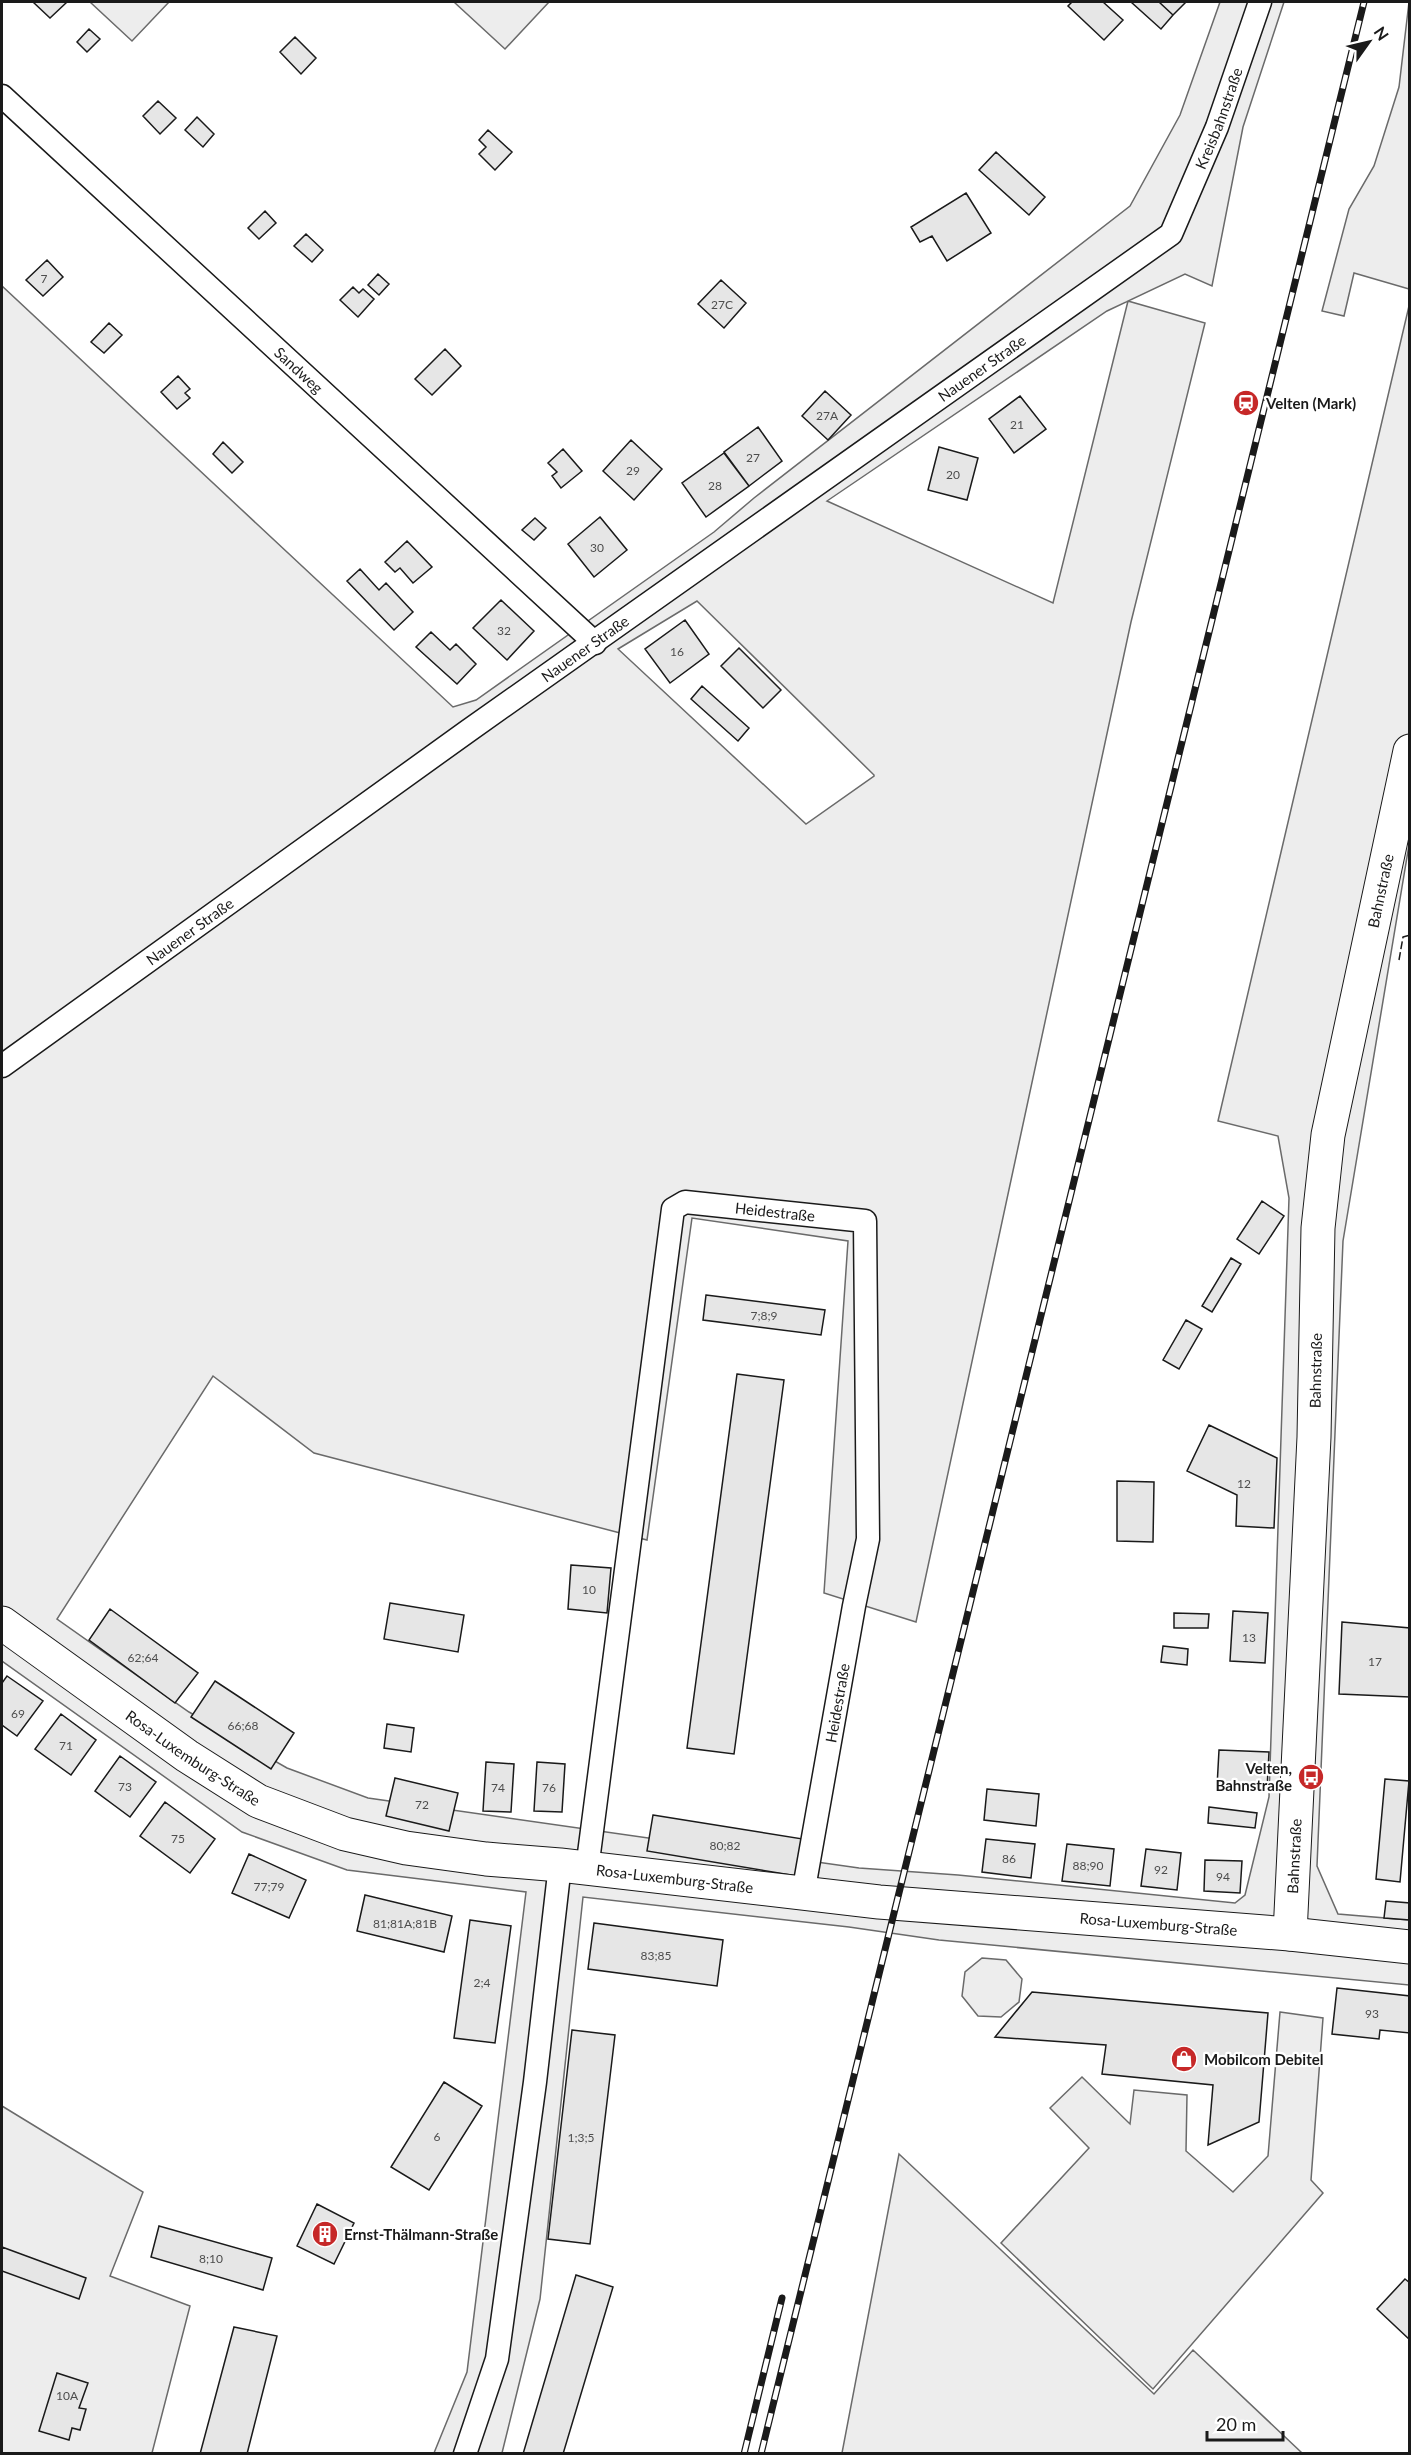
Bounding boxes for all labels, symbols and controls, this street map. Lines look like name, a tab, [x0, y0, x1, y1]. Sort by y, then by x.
north arrow	[1339, 12, 1399, 72]
text: N	[1371, 23, 1393, 44]
street label: Kreisbahnstraße	[1191, 65, 1246, 172]
house number: 7	[41, 271, 48, 286]
house number: 27C	[711, 297, 733, 312]
street label: Nauener Straße	[934, 331, 1029, 405]
street label: Sandweg	[271, 343, 327, 397]
station icon: Velten (Mark)	[1231, 388, 1261, 418]
place label: Velten (Mark)	[1265, 394, 1356, 412]
house number: 27A	[816, 408, 839, 423]
house number: 21	[1010, 417, 1024, 432]
house number: 27	[746, 450, 760, 465]
house number: 29	[626, 463, 640, 478]
house number: 20	[946, 467, 960, 482]
house number: 28	[708, 478, 722, 493]
house number: 30	[590, 540, 604, 555]
street label: Nauener Straße	[538, 611, 632, 685]
house number: 32	[497, 623, 511, 638]
house number: 16	[670, 644, 684, 659]
street label: Bahnstraße	[1364, 852, 1397, 929]
street label: Nauener Straße	[143, 894, 237, 969]
street label: Heidestraße	[734, 1198, 816, 1225]
house number: 7;8;9	[750, 1308, 778, 1323]
street label: Bahnstraße	[1306, 1333, 1325, 1408]
house number: 12	[1237, 1476, 1251, 1491]
house number: 10	[582, 1582, 596, 1597]
house number: 13	[1242, 1630, 1256, 1645]
house number: 62;64	[128, 1650, 159, 1665]
house number: 17	[1368, 1654, 1382, 1669]
street label: Heidestraße	[821, 1662, 853, 1744]
house number: 69	[11, 1706, 25, 1721]
street label: Rosa-Luxemburg-Straße	[123, 1706, 264, 1809]
house number: 66;68	[228, 1718, 259, 1733]
house number: 71	[59, 1738, 73, 1753]
place label: Velten, Bahnstraße	[1215, 1759, 1292, 1794]
bus stop icon: Velten, Bahnstraße	[1296, 1762, 1326, 1792]
house number: 73	[118, 1779, 132, 1794]
house number: 74	[491, 1780, 505, 1795]
house number: 76	[542, 1780, 556, 1795]
house number: 72	[415, 1797, 429, 1812]
street label: Bahnstraße	[1283, 1818, 1305, 1894]
house number: 75	[171, 1831, 185, 1846]
house number: 80;82	[710, 1838, 741, 1853]
house number: 86	[1002, 1851, 1016, 1866]
house number: 88;90	[1073, 1858, 1104, 1873]
street label: Rosa-Luxemburg-Straße	[595, 1860, 754, 1896]
house number: 92	[1154, 1862, 1168, 1877]
house number: 94	[1216, 1869, 1230, 1884]
house number: 77;79	[254, 1879, 285, 1894]
street label: Rosa-Luxemburg-Straße	[1079, 1909, 1238, 1939]
house number: 81;81A;81B	[373, 1916, 437, 1931]
house number: 83;85	[641, 1948, 672, 1963]
house number: 2;4	[473, 1975, 491, 1990]
house number: 93	[1365, 2006, 1379, 2021]
shop icon: Mobilcom Debitel	[1169, 2044, 1199, 2074]
place label: Mobilcom Debitel	[1204, 2050, 1323, 2068]
house number: 6	[434, 2129, 441, 2144]
house number: 1;3;5	[567, 2130, 595, 2145]
building icon: Ernst-Thälmann-Straße	[310, 2219, 340, 2249]
place label: Ernst-Thälmann-Straße	[344, 2225, 498, 2243]
house number: 8;10	[199, 2251, 223, 2266]
house number: 10A	[56, 2388, 79, 2403]
scale bar	[1207, 2404, 1284, 2442]
text: 20 m	[1216, 2413, 1256, 2435]

